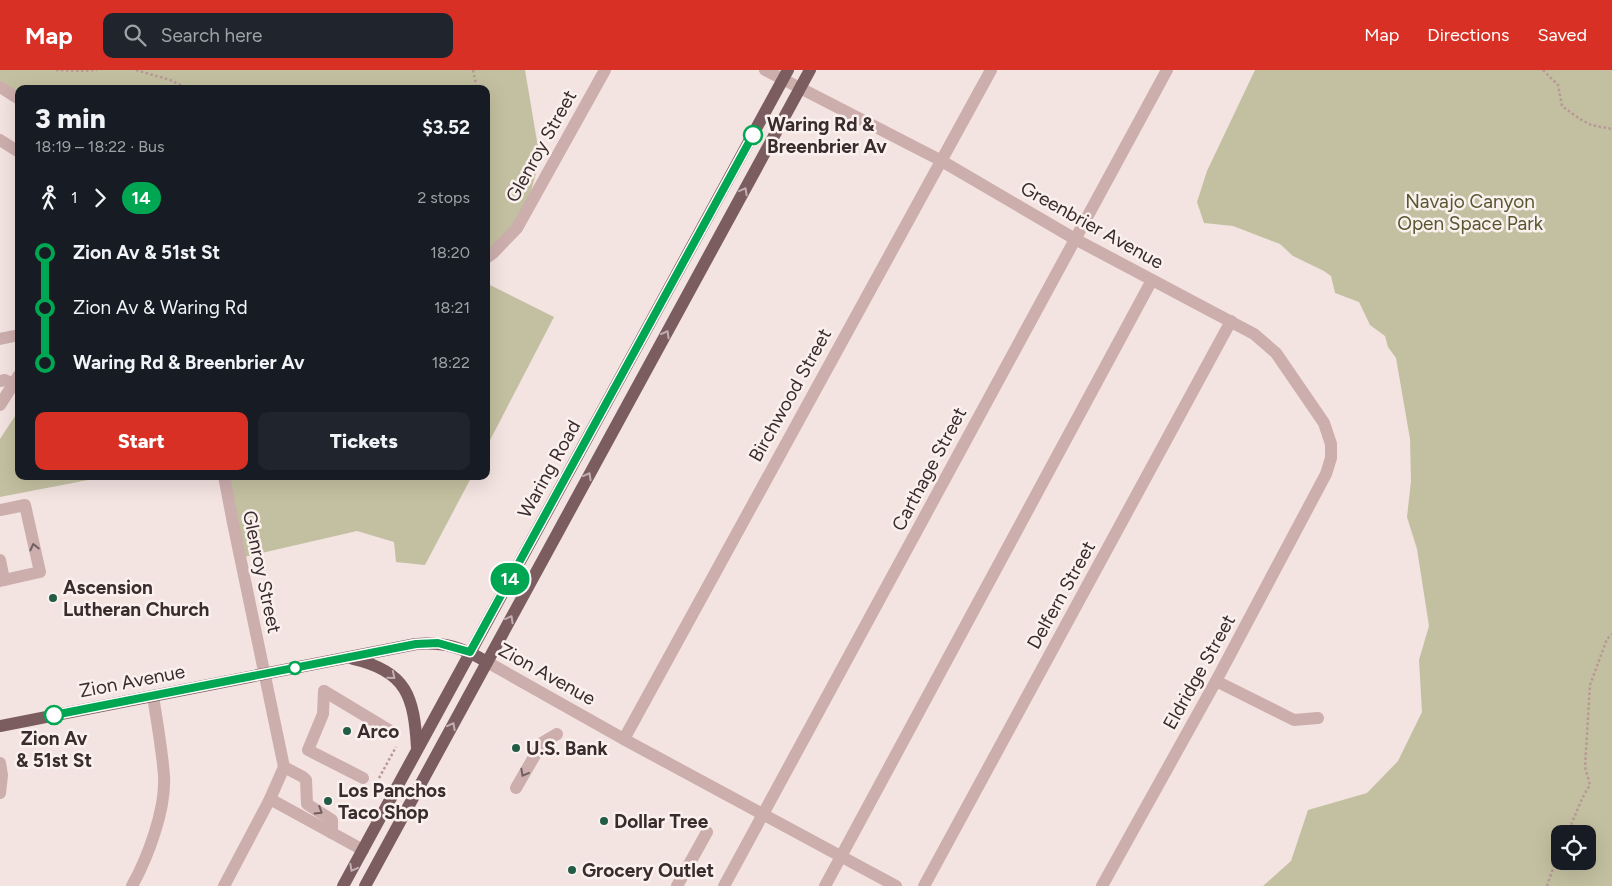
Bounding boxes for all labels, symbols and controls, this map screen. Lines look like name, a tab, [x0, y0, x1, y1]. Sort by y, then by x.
search box	[103, 13, 453, 58]
text: Map	[25, 21, 73, 50]
icon: search	[121, 21, 149, 49]
text: Search here	[161, 24, 262, 47]
text: Map	[1364, 24, 1399, 46]
text: Directions	[1427, 24, 1509, 46]
text: Saved	[1537, 24, 1587, 46]
street label: Glenroy Street	[501, 86, 581, 206]
text: 3 min	[35, 101, 106, 135]
place label: Waring Rd & Breenbrier Av	[767, 113, 887, 158]
text: $3.52	[422, 116, 470, 139]
marker: Waring Rd & Breenbrier Av	[743, 125, 763, 145]
text: 18:19 – 18:22 · Bus	[35, 137, 164, 156]
street label: Greenbrier Avenue	[1016, 176, 1168, 274]
icon: walk	[35, 184, 63, 212]
icon: forward	[86, 184, 114, 212]
text: 14	[132, 187, 151, 209]
text: 1	[71, 188, 78, 207]
text: 2 stops	[417, 188, 470, 207]
one-way arrow	[738, 188, 748, 197]
park label: Navajo Canyon Open Space Park	[1397, 190, 1544, 235]
text: Zion Av & 51st St	[73, 241, 220, 264]
text: 18:20	[430, 243, 470, 262]
text: Zion Av & Waring Rd	[73, 296, 248, 319]
text: 18:21	[434, 298, 470, 317]
street label: Birchwood Street	[744, 324, 836, 466]
one-way arrow	[660, 330, 670, 339]
text: Waring Rd & Breenbrier Av	[73, 351, 305, 374]
text: 18:22	[432, 353, 470, 372]
street label: Carthage Street	[887, 403, 971, 535]
button: Start	[35, 412, 248, 470]
button: Tickets	[258, 412, 470, 470]
street label: Waring Road	[513, 416, 585, 522]
one-way arrow	[582, 473, 592, 482]
street label: Glenroy Street	[238, 509, 286, 635]
street label: Delfern Street	[1022, 537, 1100, 653]
one-way arrow	[29, 543, 40, 552]
line badge: 14	[488, 563, 532, 595]
text: 14	[501, 568, 520, 590]
place label: Ascension Lutheran Church	[63, 576, 209, 621]
marker: Ascension Lutheran Church	[47, 592, 59, 604]
street label: Eldridge Street	[1158, 610, 1240, 734]
one-way arrow	[504, 615, 514, 624]
street label: Zion Avenue	[495, 638, 599, 710]
street label: Zion Avenue	[77, 659, 187, 703]
unlabelled marker	[288, 661, 302, 675]
one-way arrow	[387, 670, 396, 679]
marker: Zion Av & 51st St	[44, 705, 64, 725]
place label: Arco	[357, 720, 399, 743]
one-way arrow	[446, 722, 456, 731]
marker: Arco	[341, 725, 353, 737]
place label: Zion Av & 51st St	[16, 727, 92, 772]
place label: U.S. Bank	[526, 737, 608, 760]
marker: U.S. Bank	[510, 742, 522, 754]
one-way arrow	[521, 767, 531, 776]
place label: Los Panchos Taco Shop	[338, 779, 446, 824]
marker: Los Panchos Taco Shop	[322, 795, 334, 807]
one-way arrow	[313, 805, 322, 815]
place label: Dollar Tree	[614, 810, 709, 833]
marker: Dollar Tree	[598, 815, 610, 827]
map controls	[1551, 825, 1596, 870]
button: locate	[1551, 825, 1596, 870]
place label: Grocery Outlet	[582, 859, 715, 882]
one-way arrow	[349, 863, 359, 872]
marker: Grocery Outlet	[566, 864, 578, 876]

